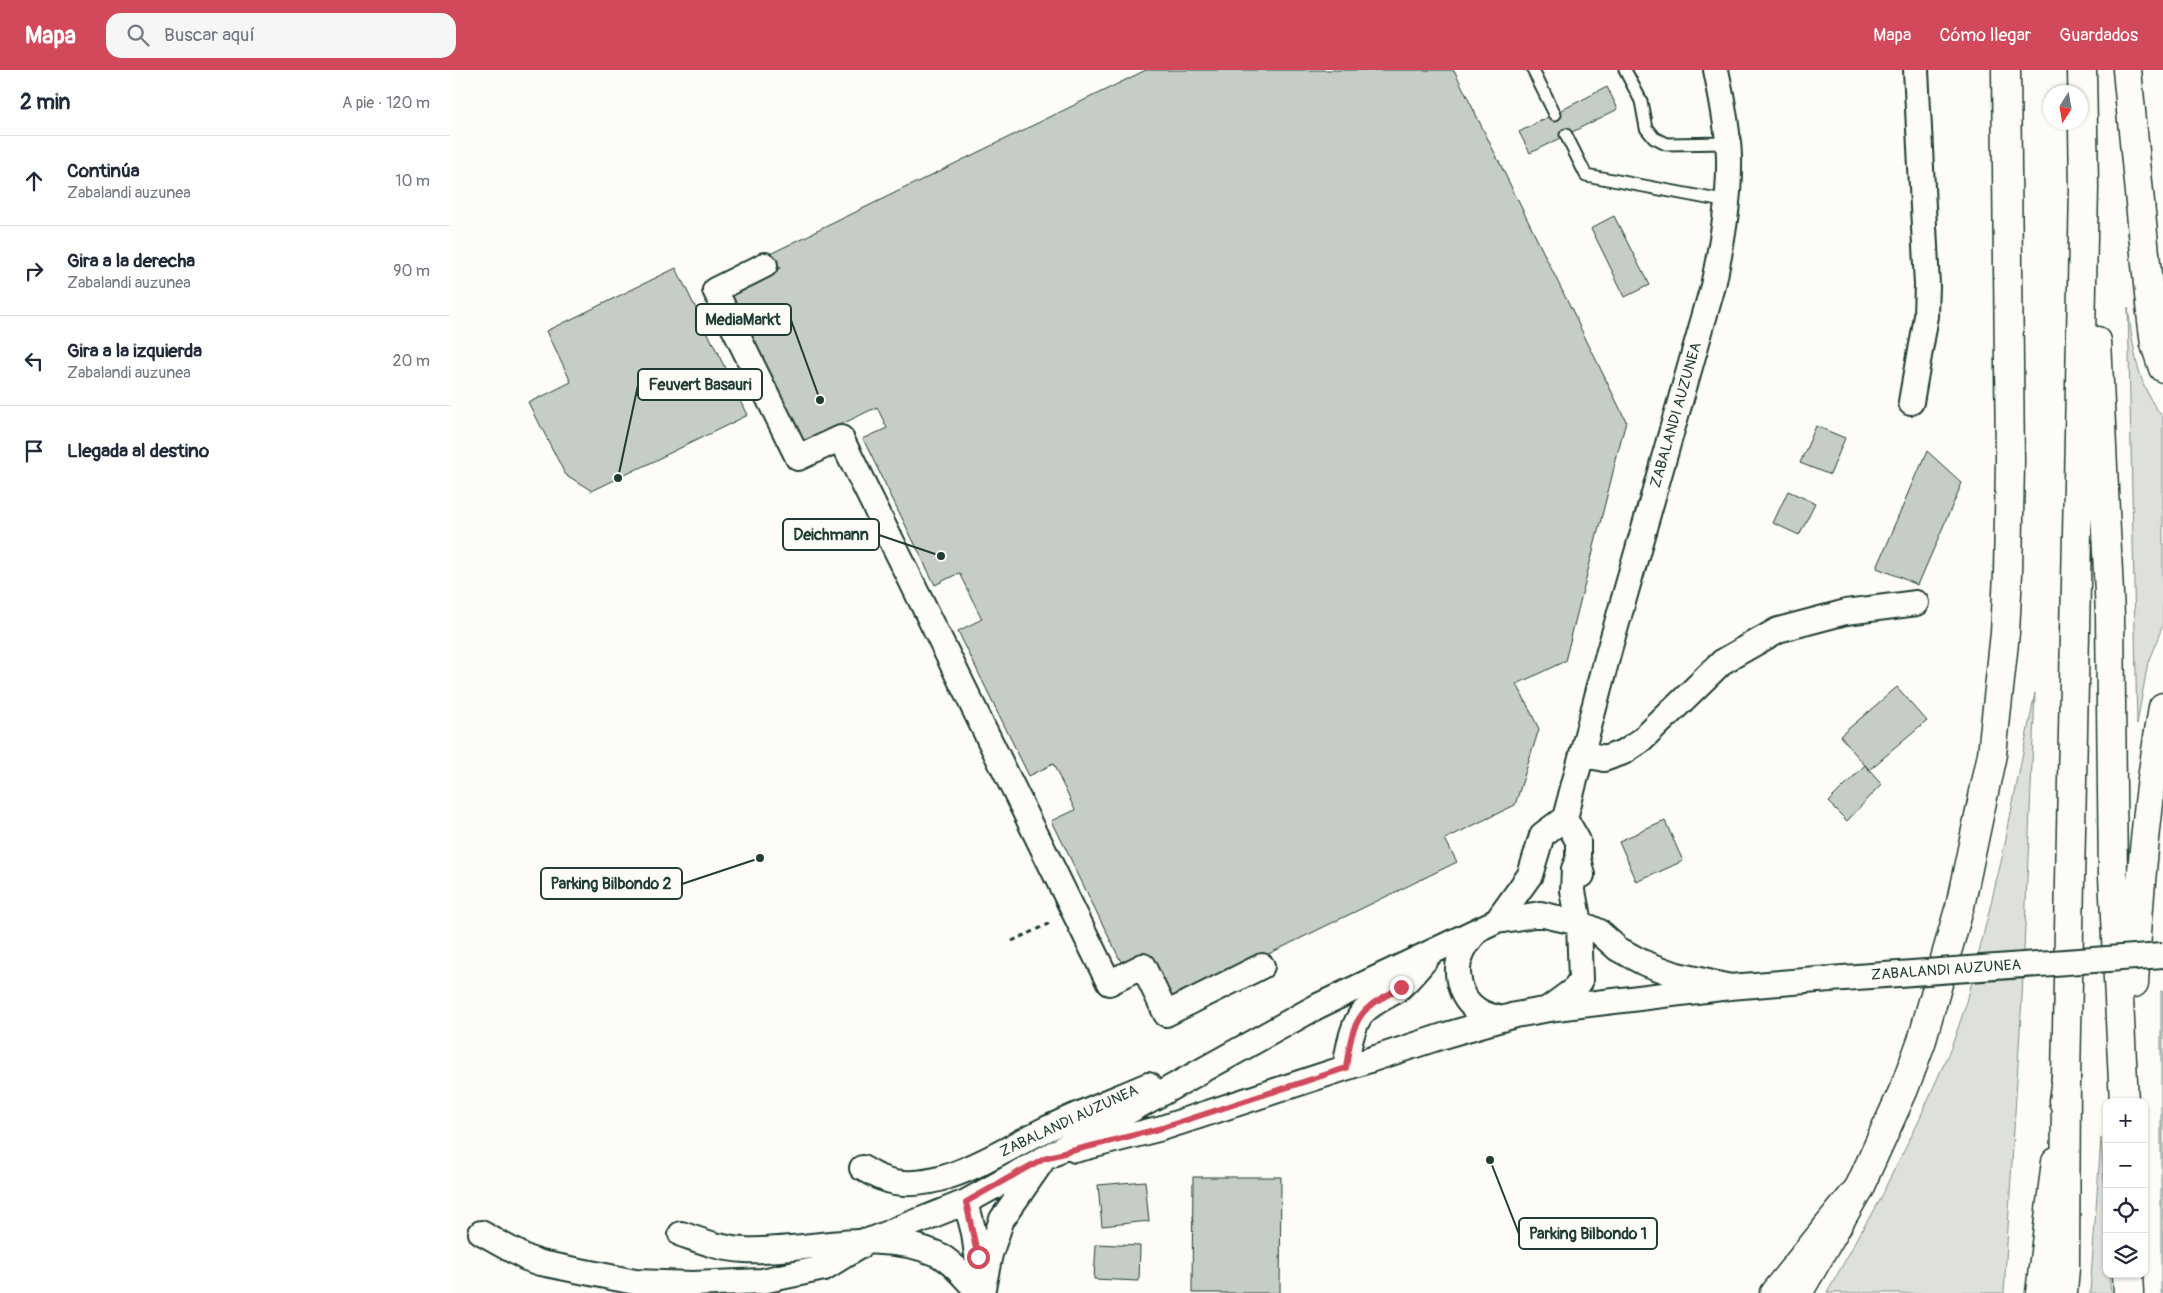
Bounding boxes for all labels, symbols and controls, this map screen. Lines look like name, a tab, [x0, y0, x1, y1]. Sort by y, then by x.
search box	[106, 13, 456, 58]
text: Mapa	[25, 21, 76, 50]
icon: search	[124, 21, 152, 49]
text: Buscar aquí	[164, 23, 255, 47]
text: Mapa	[1873, 24, 1911, 47]
text: Cómo llegar	[1939, 24, 2031, 47]
text: Guardados	[2059, 24, 2138, 47]
north arrow	[2043, 85, 2088, 130]
text: 2 min	[20, 89, 70, 116]
text: A pie · 120 m	[342, 93, 430, 113]
text: Continúa	[67, 159, 140, 183]
icon: ahead	[20, 167, 48, 195]
text: 10 m	[395, 171, 430, 191]
text: Zabalandi auzunea	[67, 183, 191, 203]
text: Gira a la derecha	[67, 249, 195, 273]
icon: right	[20, 257, 48, 285]
text: 90 m	[393, 261, 430, 281]
text: Zabalandi auzunea	[67, 273, 191, 293]
callout: MediaMarkt	[696, 304, 791, 335]
text: MediaMarkt	[705, 310, 781, 330]
text: Gira a la izquierda	[67, 339, 202, 363]
street label: ZABALANDI AUZUNEA	[1646, 340, 1706, 490]
icon: left	[20, 347, 48, 375]
text: 20 m	[392, 351, 430, 371]
text: Zabalandi auzunea	[67, 363, 191, 383]
callout: Feuvert Basauri	[638, 369, 762, 400]
text: Feuvert Basauri	[648, 375, 752, 395]
icon: arrive	[20, 437, 48, 465]
text: Llegada al destino	[67, 439, 209, 463]
callout: Deichmann	[783, 519, 879, 550]
text: Deichmann	[793, 525, 869, 545]
callout: Parking Bilbondo 2	[541, 868, 682, 899]
text: Parking Bilbondo 2	[551, 874, 671, 894]
street label: ZABALANDI AUZUNEA	[1870, 955, 2022, 985]
route end	[1390, 976, 1413, 999]
street label: ZABALANDI AUZUNEA	[997, 1080, 1141, 1161]
map controls	[2103, 1098, 2148, 1278]
button: +	[2103, 1098, 2148, 1143]
button: −	[2103, 1143, 2148, 1188]
button: locate	[2103, 1188, 2148, 1233]
callout: Parking Bilbondo 1	[1519, 1218, 1657, 1249]
text: Parking Bilbondo 1	[1529, 1224, 1647, 1244]
button: layers	[2103, 1233, 2148, 1278]
route start	[967, 1246, 990, 1269]

